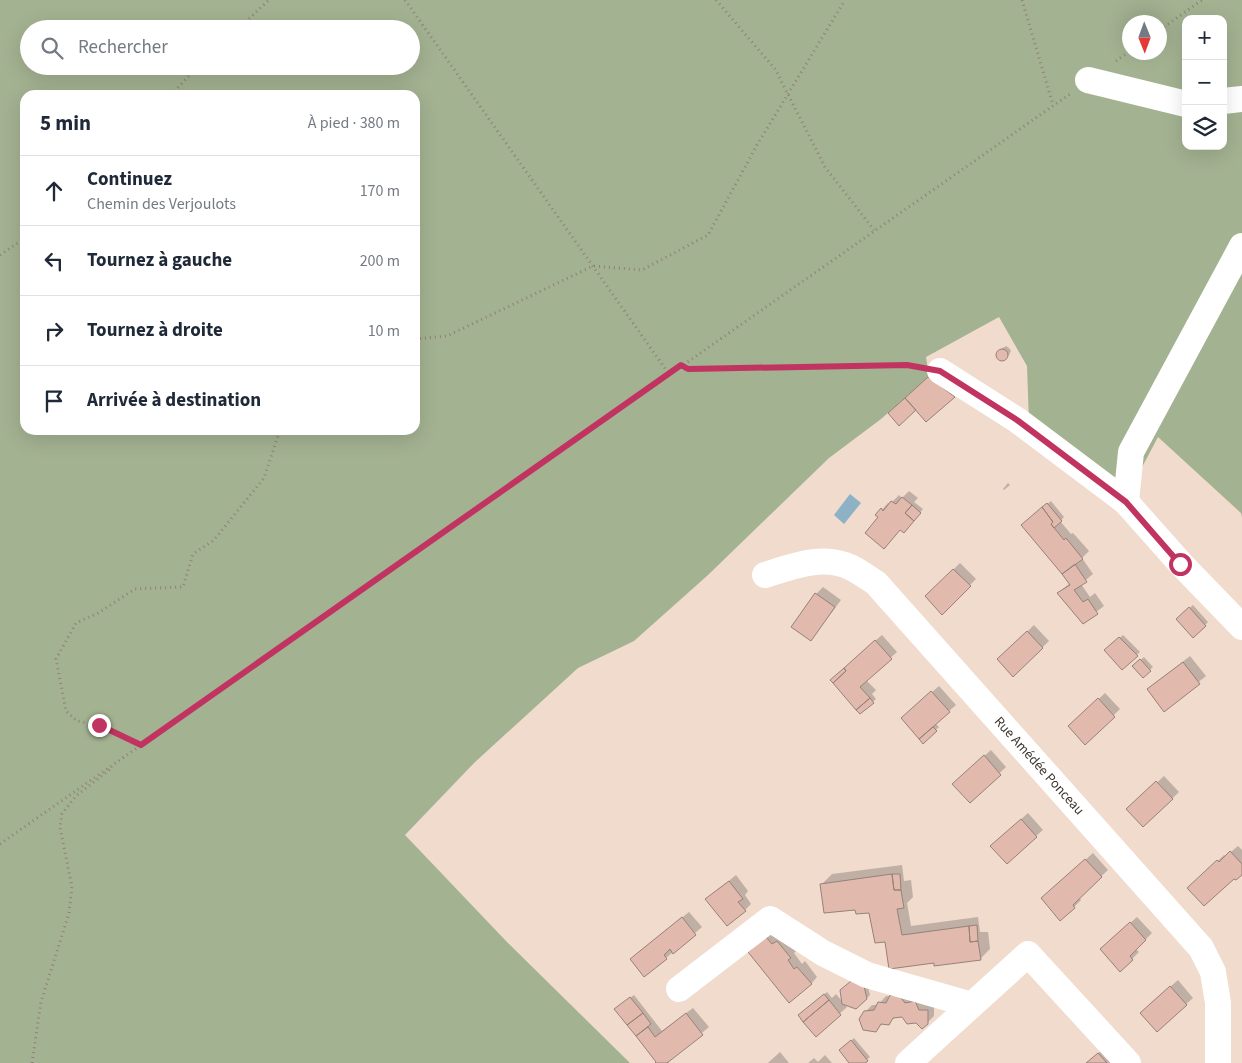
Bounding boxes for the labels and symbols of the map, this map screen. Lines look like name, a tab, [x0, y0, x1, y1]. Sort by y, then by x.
north arrow	[1122, 15, 1167, 60]
route start	[1169, 553, 1192, 576]
street label: Rue Amédée Ponceau	[989, 712, 1089, 820]
route end	[88, 714, 111, 737]

